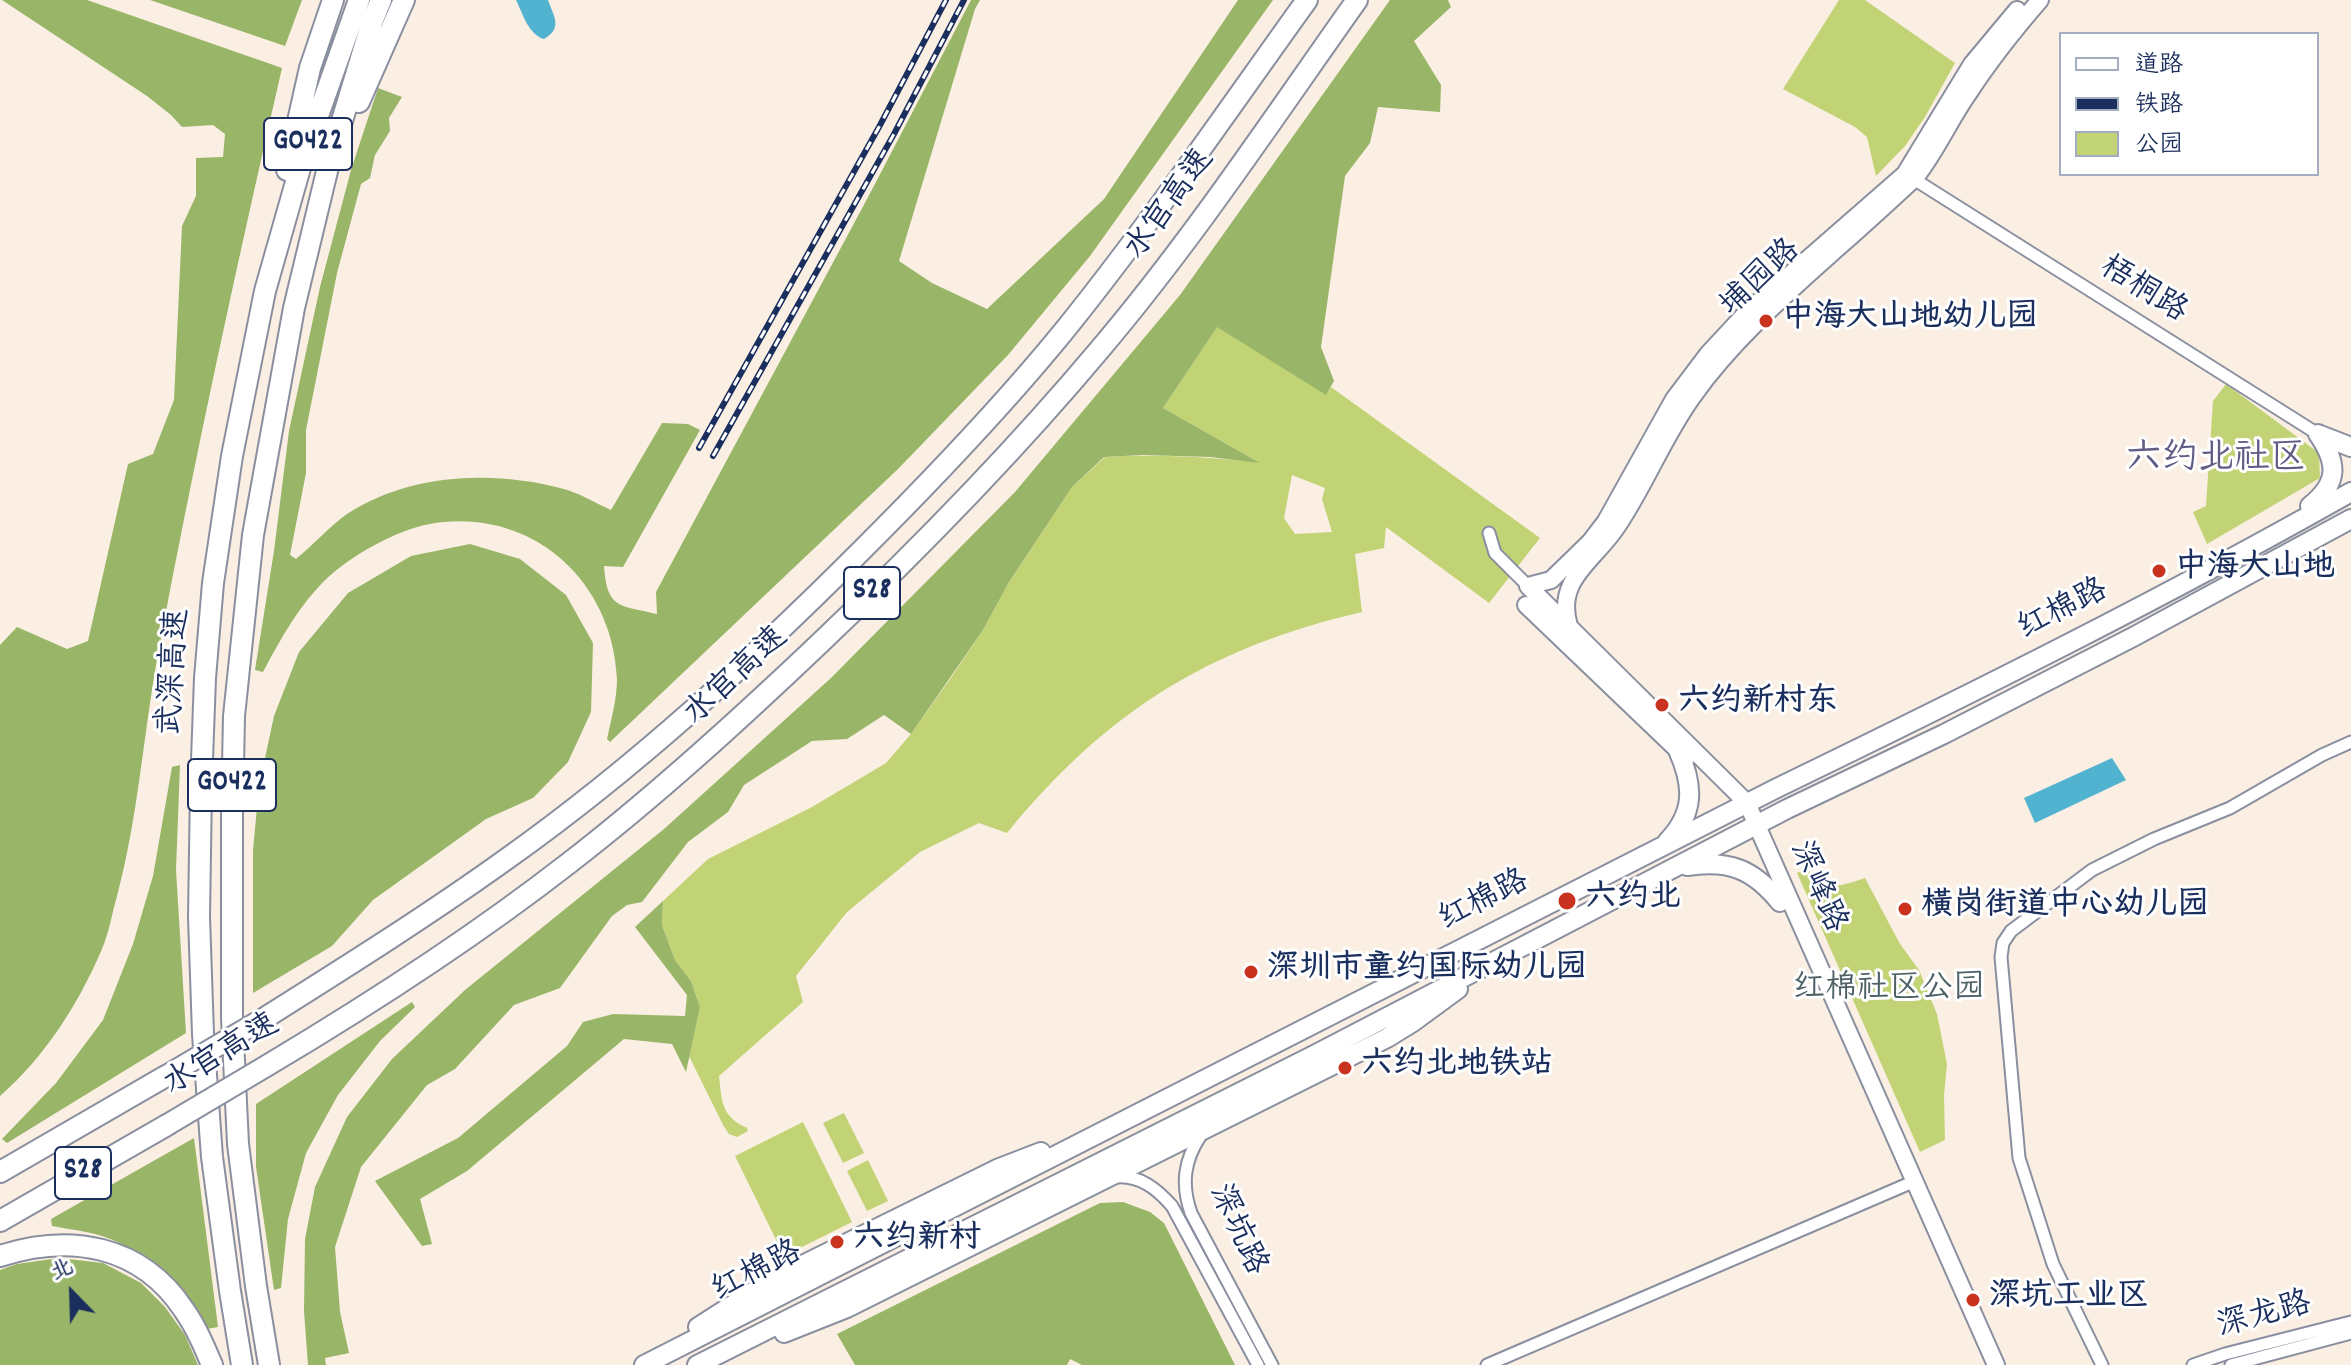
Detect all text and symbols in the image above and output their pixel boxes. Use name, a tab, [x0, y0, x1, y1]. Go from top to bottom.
legend	[2059, 32, 2319, 176]
text: 道路	[2135, 49, 2183, 83]
text: 铁路	[2135, 89, 2183, 123]
road number: G0422	[264, 118, 352, 170]
text: 公园	[2135, 129, 2183, 163]
street label: 水官高速	[1119, 143, 1225, 269]
street label: 埔园路	[1714, 233, 1810, 327]
street label: 梧桐路	[2091, 250, 2193, 334]
place label: 中海大山地幼儿园	[1782, 302, 2038, 340]
marker: 中海大山地幼儿园	[1757, 312, 1775, 330]
district label: 六约北社区	[2126, 440, 2306, 484]
place label: 中海大山地	[2175, 552, 2335, 590]
marker: 中海大山地	[2150, 562, 2168, 580]
road number: S28	[844, 567, 900, 619]
street label: 红棉路	[2013, 573, 2115, 651]
street label: 武深高速	[153, 607, 201, 737]
street label: 水官高速	[678, 620, 798, 736]
place label: 六约新村东	[1678, 686, 1838, 724]
marker: 六约新村东	[1653, 696, 1671, 714]
road number: G0422	[188, 759, 276, 811]
street label: 深峰路	[1778, 836, 1852, 940]
street label: 红棉路	[1434, 864, 1536, 942]
place label: 六约北	[1585, 882, 1681, 920]
marker: 六约北	[1556, 890, 1578, 912]
place label: 横岗街道中心幼儿园	[1921, 890, 2209, 928]
marker: 横岗街道中心幼儿园	[1896, 900, 1914, 918]
place label: 深圳市童约国际幼儿园	[1267, 953, 1587, 991]
marker: 深圳市童约国际幼儿园	[1242, 963, 1260, 981]
park label: 红棉社区公园	[1793, 973, 1985, 1011]
street label: 水官高速	[158, 1008, 288, 1106]
place label: 六约北地铁站	[1361, 1049, 1553, 1087]
marker: 六约北地铁站	[1336, 1059, 1354, 1077]
road number: S28	[55, 1147, 111, 1199]
street label: 深坑路	[1197, 1179, 1273, 1283]
place label: 六约新村	[853, 1223, 981, 1261]
marker: 六约新村	[828, 1233, 846, 1251]
street label: 红棉路	[707, 1235, 809, 1313]
text: 北	[46, 1252, 79, 1289]
north arrow	[32, 1253, 112, 1333]
place label: 深坑工业区	[1989, 1281, 2149, 1319]
street label: 深龙路	[2214, 1287, 2316, 1349]
marker: 深坑工业区	[1964, 1291, 1982, 1309]

